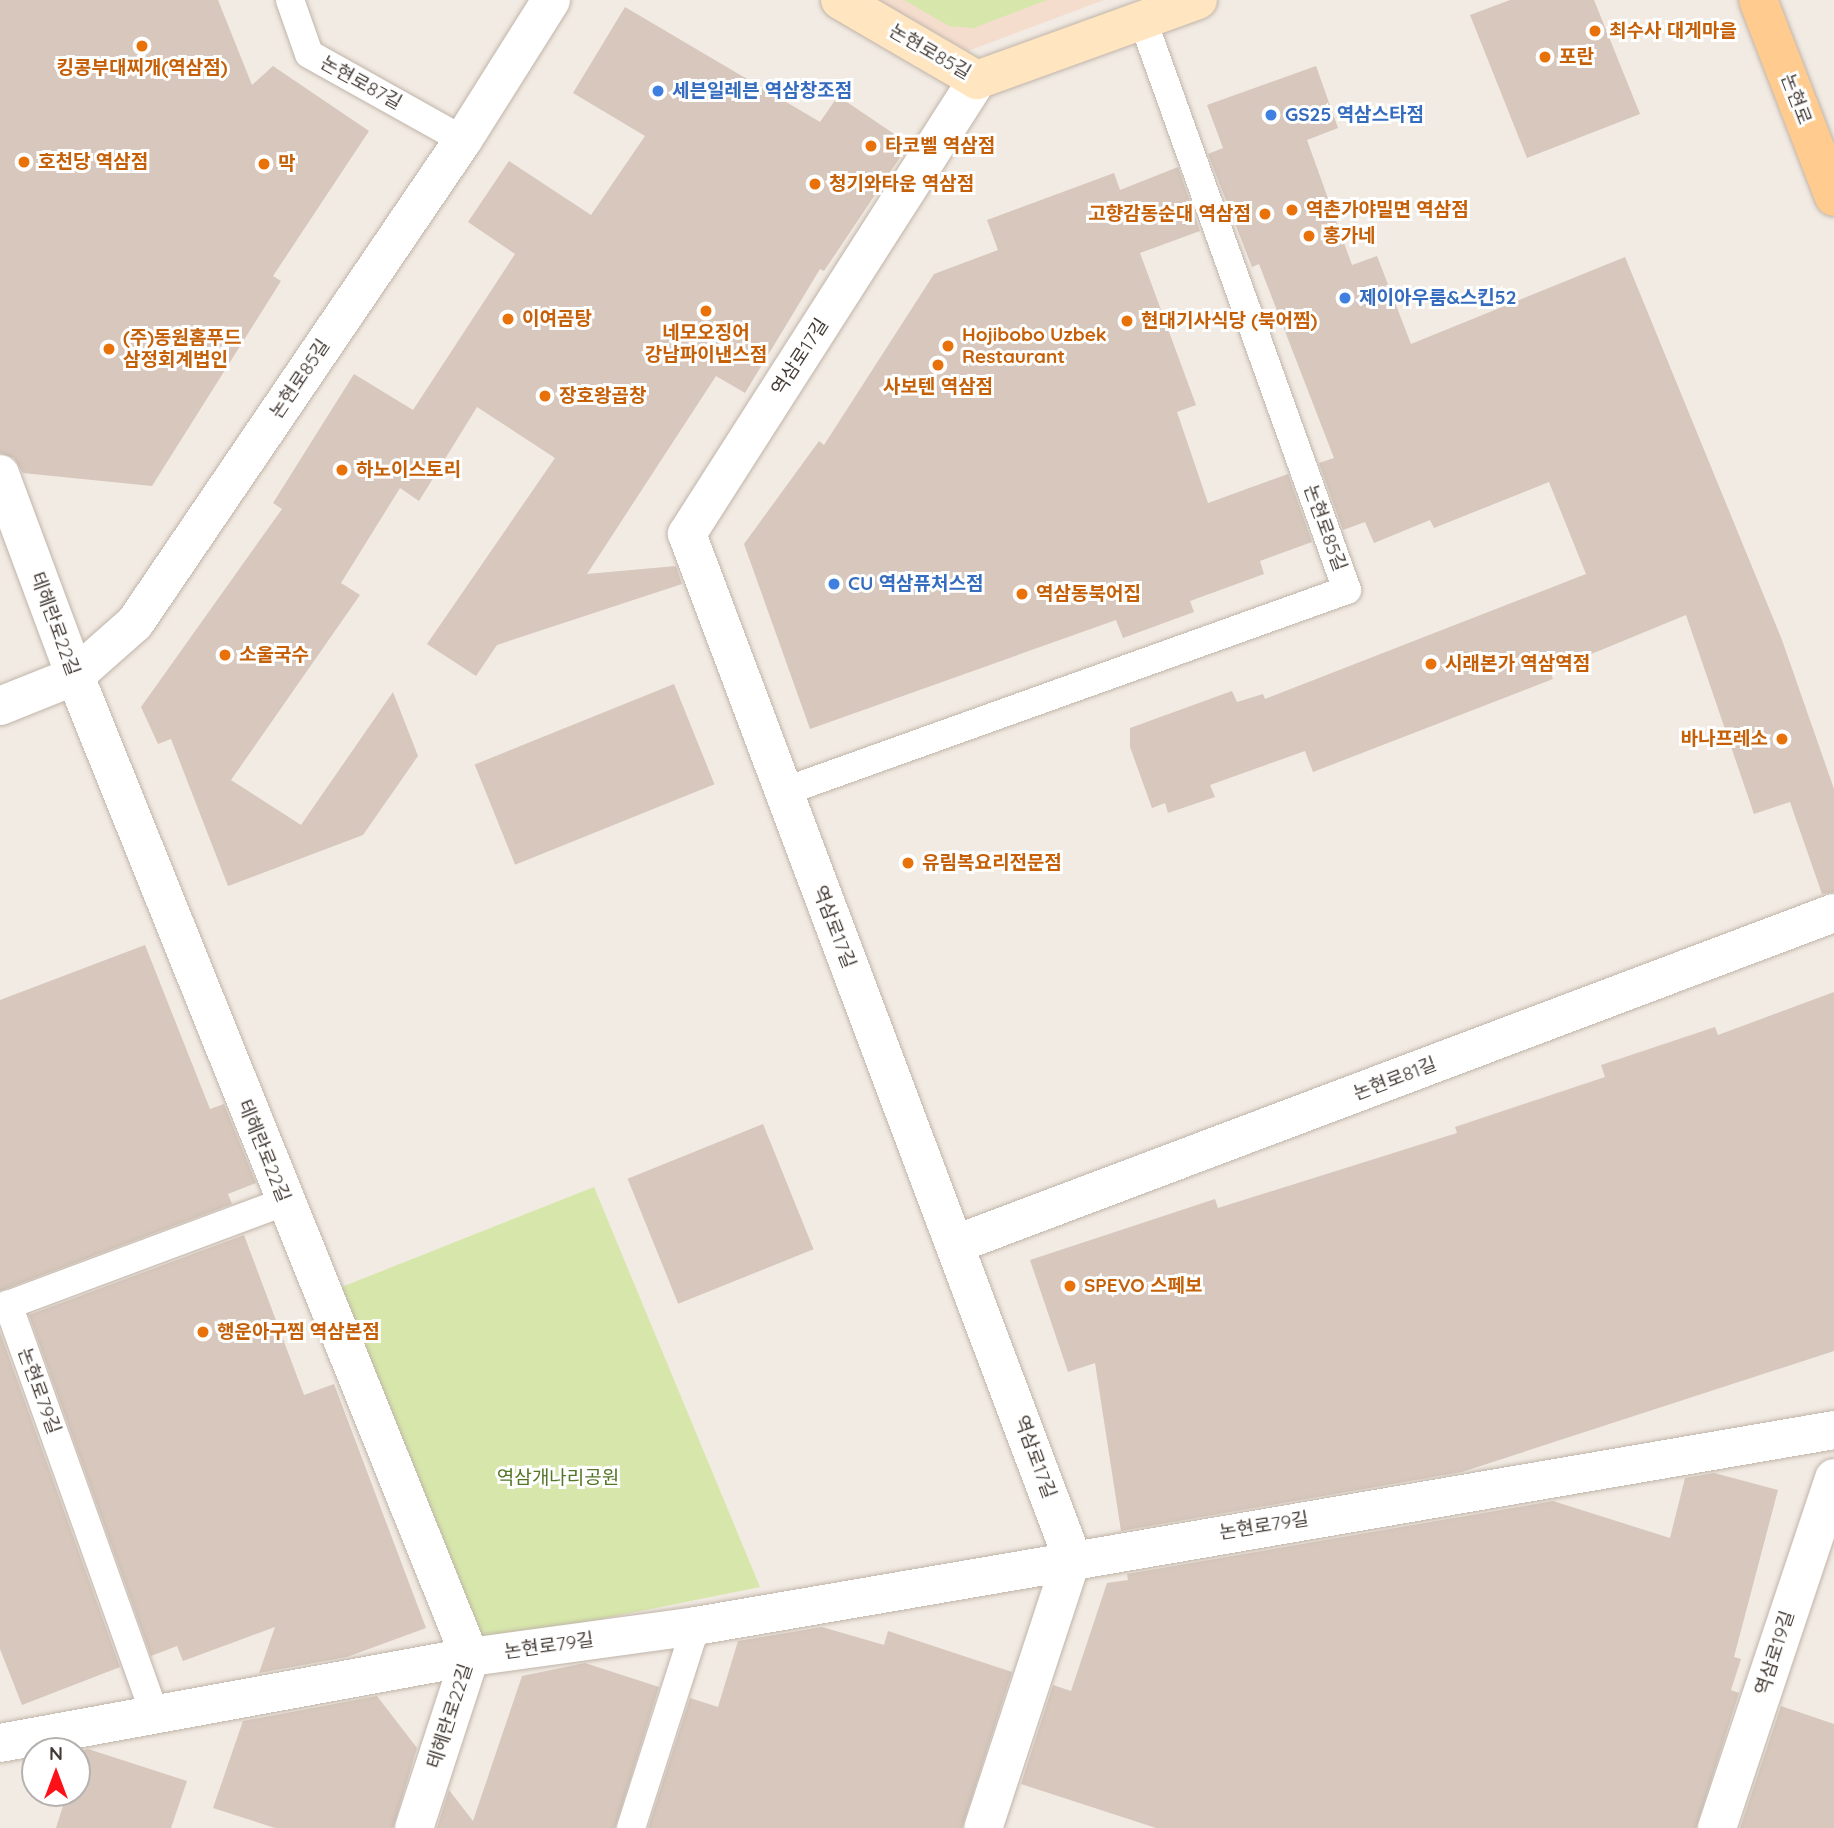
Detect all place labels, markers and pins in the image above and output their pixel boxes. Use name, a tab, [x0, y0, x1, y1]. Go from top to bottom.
place label: 최수사 대게마을	[1609, 20, 1737, 42]
marker: 최수사 대게마을	[1587, 23, 1603, 39]
marker: 킹콩부대찌개(역삼점)	[134, 38, 150, 54]
place label: 포란	[1559, 46, 1594, 68]
marker: 포란	[1537, 49, 1553, 65]
place label: 킹콩부대찌개(역삼점)	[57, 57, 227, 79]
place label: 세븐일레븐 역삼창조점	[672, 80, 852, 102]
marker: 세븐일레븐 역삼창조점	[650, 83, 666, 99]
place label: GS25 역삼스타점	[1285, 104, 1424, 126]
marker: GS25 역삼스타점	[1263, 107, 1279, 123]
place label: 타코벨 역삼점	[885, 135, 995, 157]
marker: 타코벨 역삼점	[863, 138, 879, 154]
place label: 호천당 역삼점	[38, 151, 148, 173]
place label: 막	[278, 153, 295, 175]
marker: 호천당 역삼점	[16, 154, 32, 170]
marker: 막	[256, 156, 272, 172]
place label: 청기와타운 역삼점	[829, 173, 974, 195]
marker: 청기와타운 역삼점	[807, 176, 823, 192]
place label: 역촌가야밀면 역삼점	[1306, 199, 1469, 221]
marker: 역촌가야밀면 역삼점	[1284, 202, 1300, 218]
place label: 고향감동순대 역삼점	[1088, 203, 1251, 225]
marker: 고향감동순대 역삼점	[1257, 206, 1273, 222]
place label: 홍가네	[1323, 225, 1375, 247]
marker: 홍가네	[1301, 228, 1317, 244]
place label: 제이아우룸&스킨52	[1359, 287, 1517, 309]
marker: 제이아우룸&스킨52	[1337, 290, 1353, 306]
marker: 네모오징어 강남파이낸스점	[698, 303, 714, 319]
place label: 이여곰탕	[522, 308, 592, 330]
place label: 현대기사식당 (북어찜)	[1141, 310, 1317, 332]
marker: 이여곰탕	[500, 311, 516, 327]
marker: 현대기사식당 (북어찜)	[1119, 313, 1135, 329]
place label: 네모오징어 강남파이낸스점	[645, 322, 767, 366]
place label: Hojibobo Uzbek Restaurant	[962, 324, 1107, 368]
place label: (주)동원홈푸드 삼정회계법인	[123, 327, 241, 371]
marker: Hojibobo Uzbek Restaurant	[940, 338, 956, 354]
marker: (주)동원홈푸드 삼정회계법인	[101, 341, 117, 357]
marker: 사보텐 역삼점	[930, 357, 946, 373]
place label: 사보텐 역삼점	[883, 376, 993, 398]
place label: 장호왕곱창	[559, 385, 646, 407]
marker: 장호왕곱창	[537, 388, 553, 404]
place label: 하노이스토리	[356, 459, 461, 481]
marker: 하노이스토리	[334, 462, 350, 478]
place label: CU 역삼퓨처스점	[848, 573, 984, 595]
marker: CU 역삼퓨처스점	[826, 576, 842, 592]
place label: 역삼동북어집	[1036, 583, 1141, 605]
marker: 역삼동북어집	[1014, 586, 1030, 602]
place label: 소울국수	[239, 644, 309, 666]
marker: 소울국수	[217, 647, 233, 663]
place label: 시래본가 역삼역점	[1445, 653, 1590, 675]
marker: 시래본가 역삼역점	[1423, 656, 1439, 672]
place label: 바나프레소	[1681, 728, 1768, 750]
marker: 바나프레소	[1774, 731, 1790, 747]
place label: 유림복요리전문점	[922, 852, 1062, 874]
marker: 유림복요리전문점	[900, 855, 916, 871]
place label: SPEVO 스페보	[1084, 1275, 1203, 1297]
marker: SPEVO 스페보	[1062, 1278, 1078, 1294]
place label: 행운아구찜 역삼본점	[217, 1321, 380, 1343]
marker: 행운아구찜 역삼본점	[195, 1324, 211, 1340]

